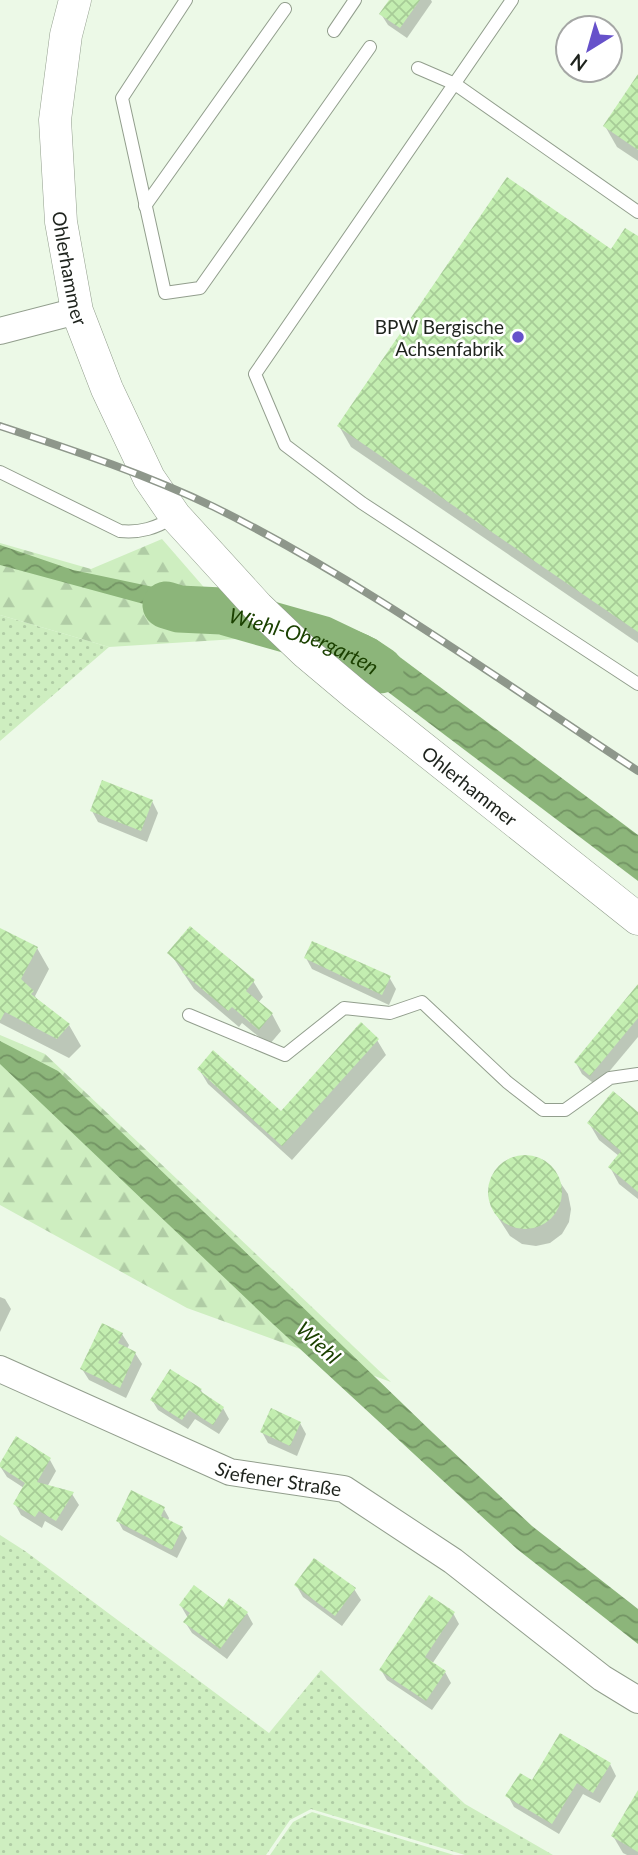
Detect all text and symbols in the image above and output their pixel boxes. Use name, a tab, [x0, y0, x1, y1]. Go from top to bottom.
north arrow	[554, 14, 624, 84]
text: N	[566, 49, 591, 77]
street label: Ohlerhammer	[49, 211, 93, 329]
place label: BPW Bergische Achsenfabrik	[375, 315, 504, 360]
marker: BPW Bergische Achsenfabrik	[510, 329, 526, 345]
water label: Wiehl-Obergarten	[227, 601, 384, 679]
street label: Ohlerhammer	[418, 741, 522, 830]
water label: Wiehl	[292, 1316, 346, 1369]
street label: Siefener Straße	[212, 1456, 343, 1500]

